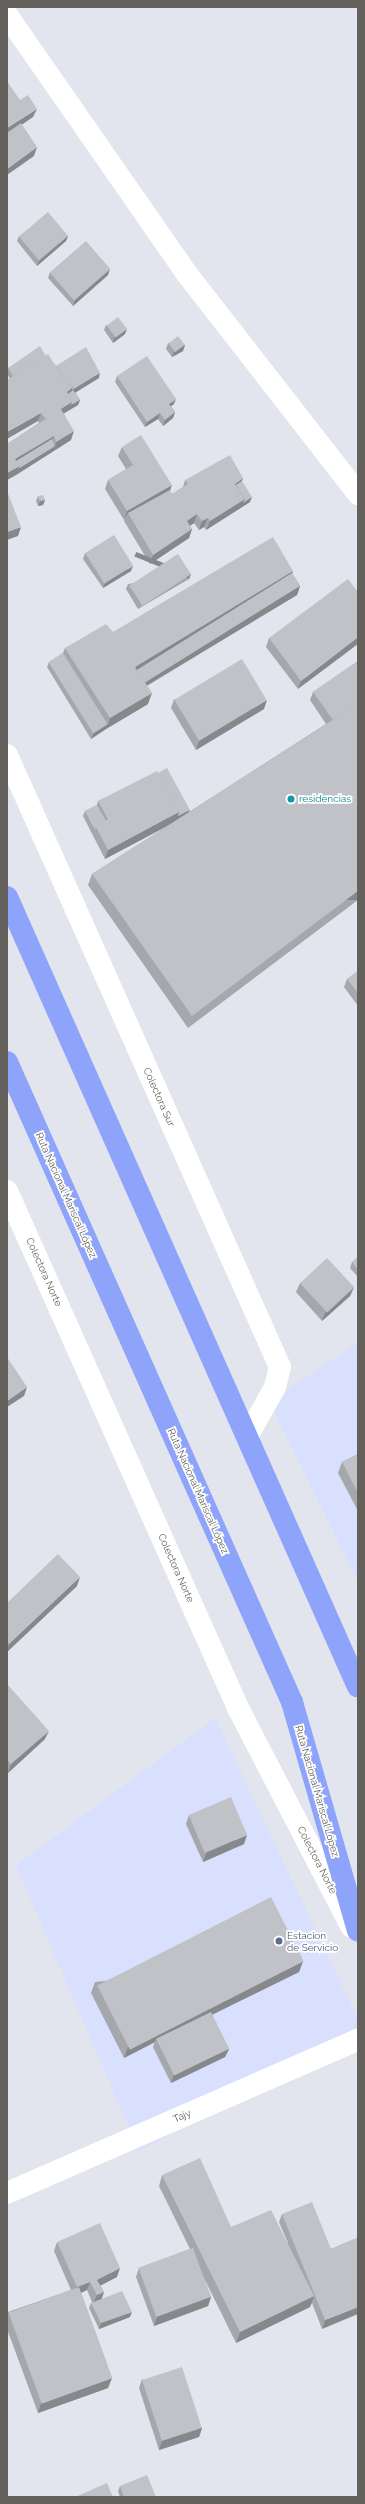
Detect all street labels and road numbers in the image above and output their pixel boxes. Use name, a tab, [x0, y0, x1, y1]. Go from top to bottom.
street label: Colectora Sur	[141, 1066, 177, 1128]
street label: Ruta Nacional Mariscal López	[33, 1130, 99, 1260]
street label: Colectora Norte	[24, 1236, 64, 1308]
street label: Ruta Nacional Mariscal López	[165, 1426, 231, 1556]
street label: Colectora Norte	[156, 1532, 196, 1604]
street label: Ruta Nacional Mariscal López	[292, 1724, 342, 1858]
street label: Colectora Norte	[295, 1824, 339, 1896]
street label: Tajy	[171, 2107, 193, 2125]

